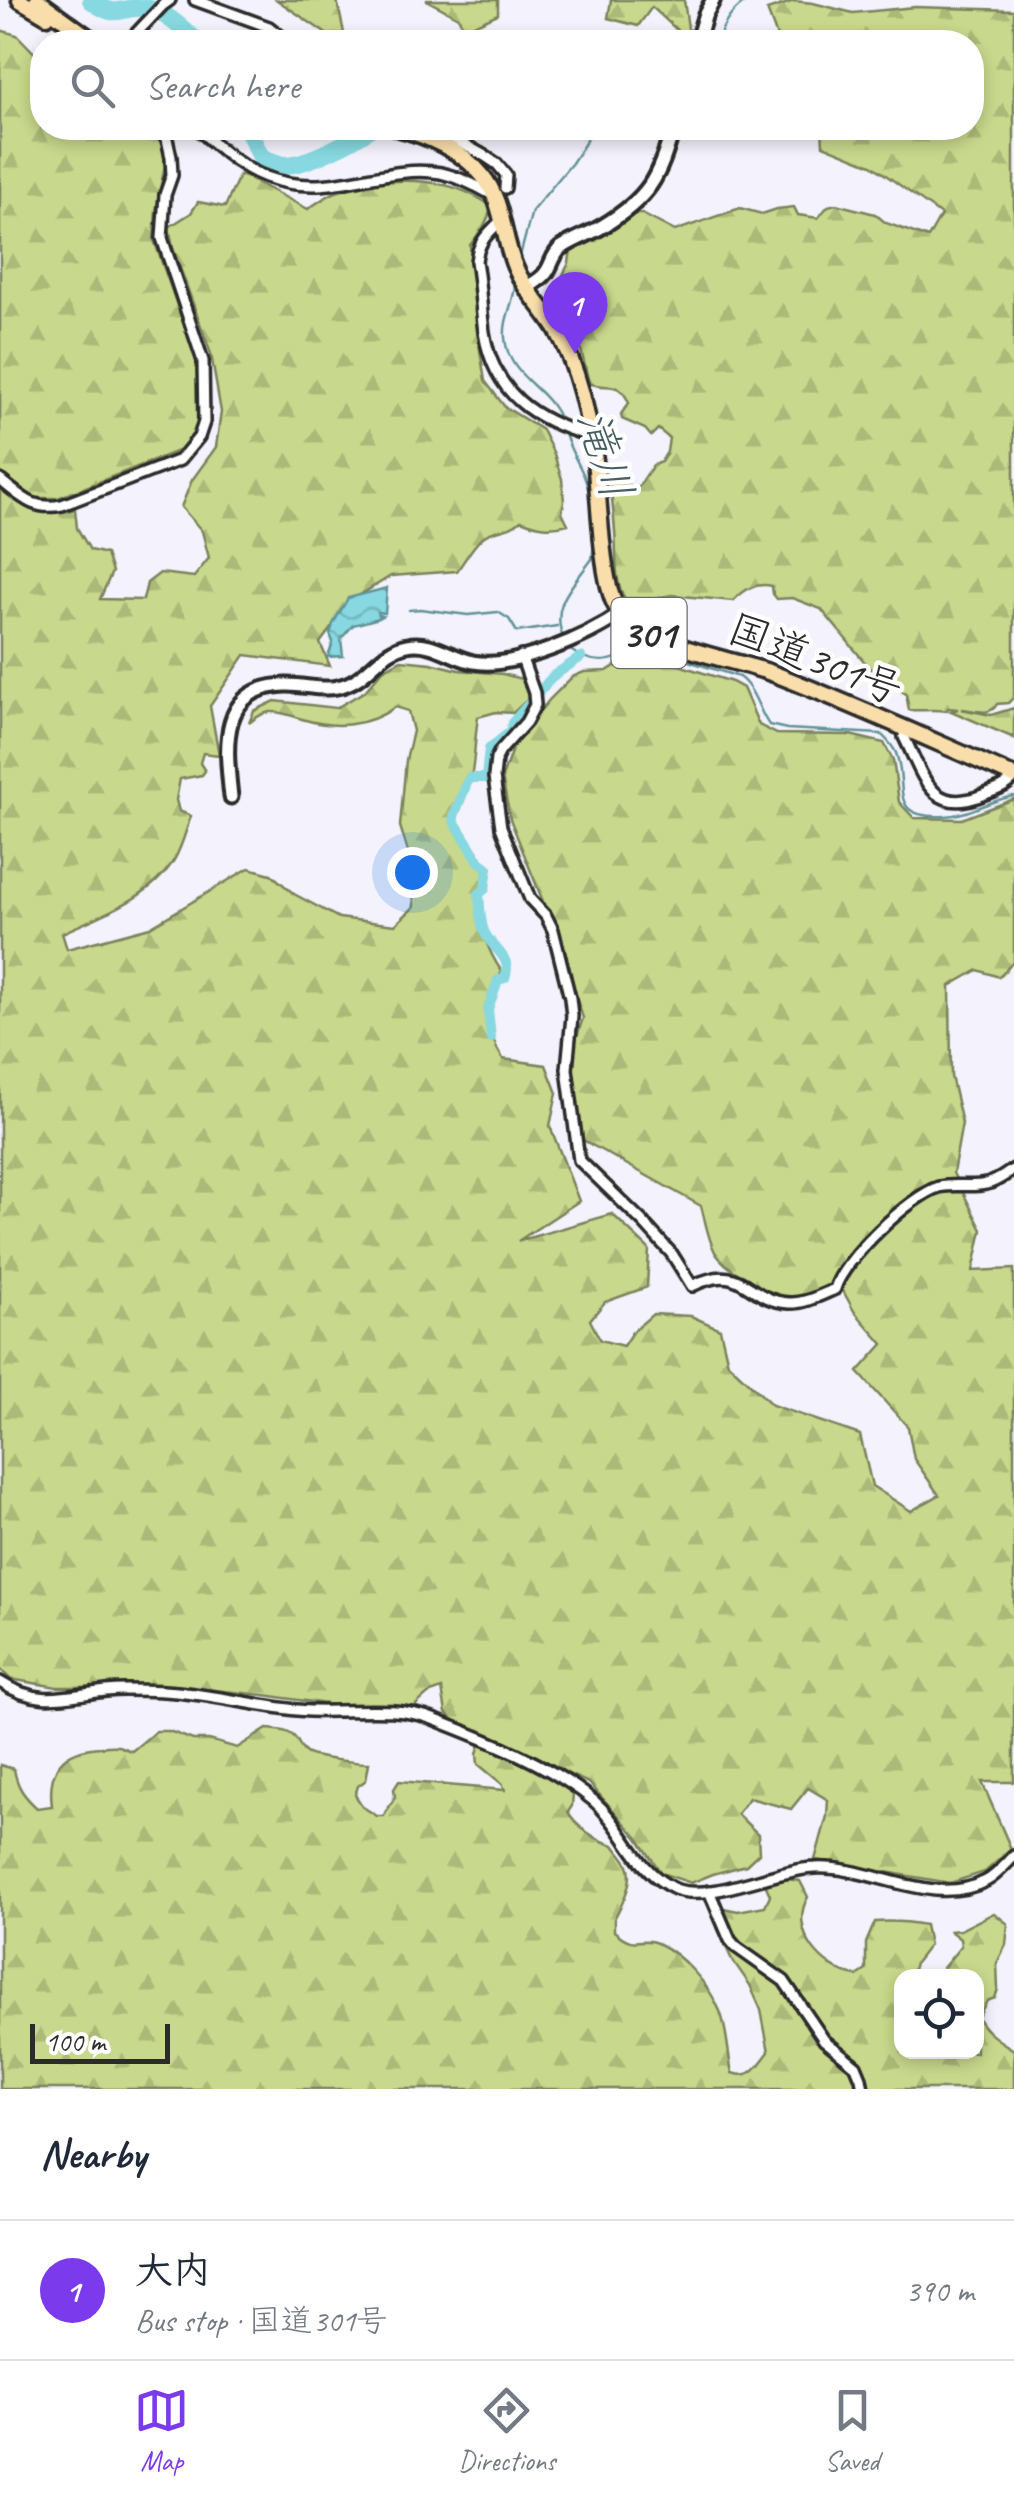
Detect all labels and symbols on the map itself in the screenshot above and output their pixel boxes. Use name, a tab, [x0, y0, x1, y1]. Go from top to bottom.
pin: 1	[542, 272, 608, 354]
water label: 滝川	[564, 403, 646, 506]
road number: 301	[612, 598, 686, 668]
street label: 国道301号	[721, 602, 910, 717]
your location	[387, 847, 438, 898]
scale bar	[30, 2019, 170, 2064]

